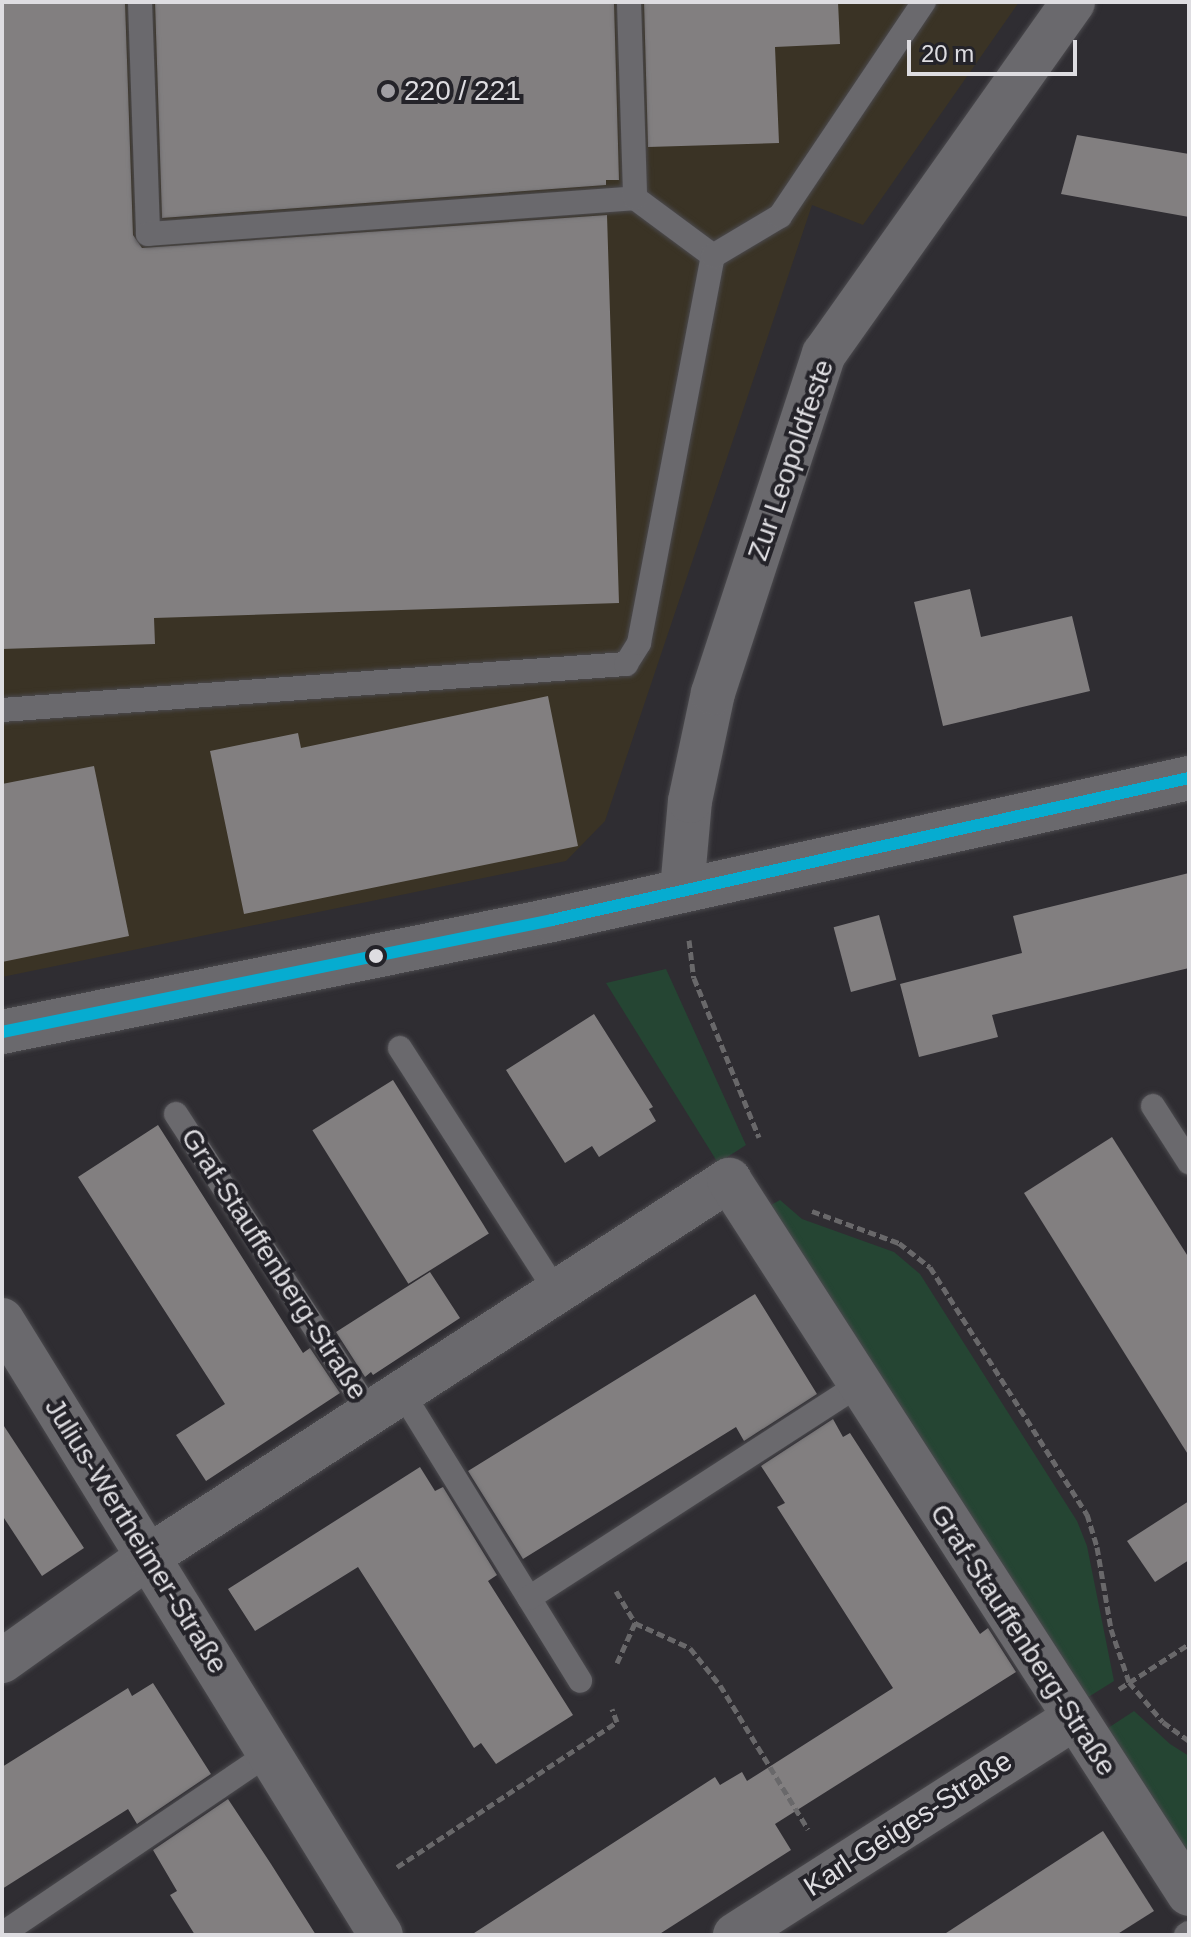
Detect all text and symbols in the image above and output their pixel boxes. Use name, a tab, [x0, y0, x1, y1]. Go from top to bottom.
scale bar	[911, 24, 1081, 74]
text: 20 m	[921, 40, 974, 67]
place label: 220 / 221	[404, 74, 521, 108]
marker: 220 / 221	[379, 82, 397, 100]
street label: Zur Leopoldfeste	[741, 355, 841, 565]
unlabelled marker	[368, 948, 384, 964]
street label: Graf-Stauffenberg-Straße	[174, 1122, 374, 1406]
street label: Julius-Wertheimer-Straße	[37, 1392, 235, 1680]
street label: Graf-Stauffenberg-Straße	[923, 1498, 1123, 1782]
street label: Karl-Geiges-Straße	[798, 1744, 1018, 1904]

